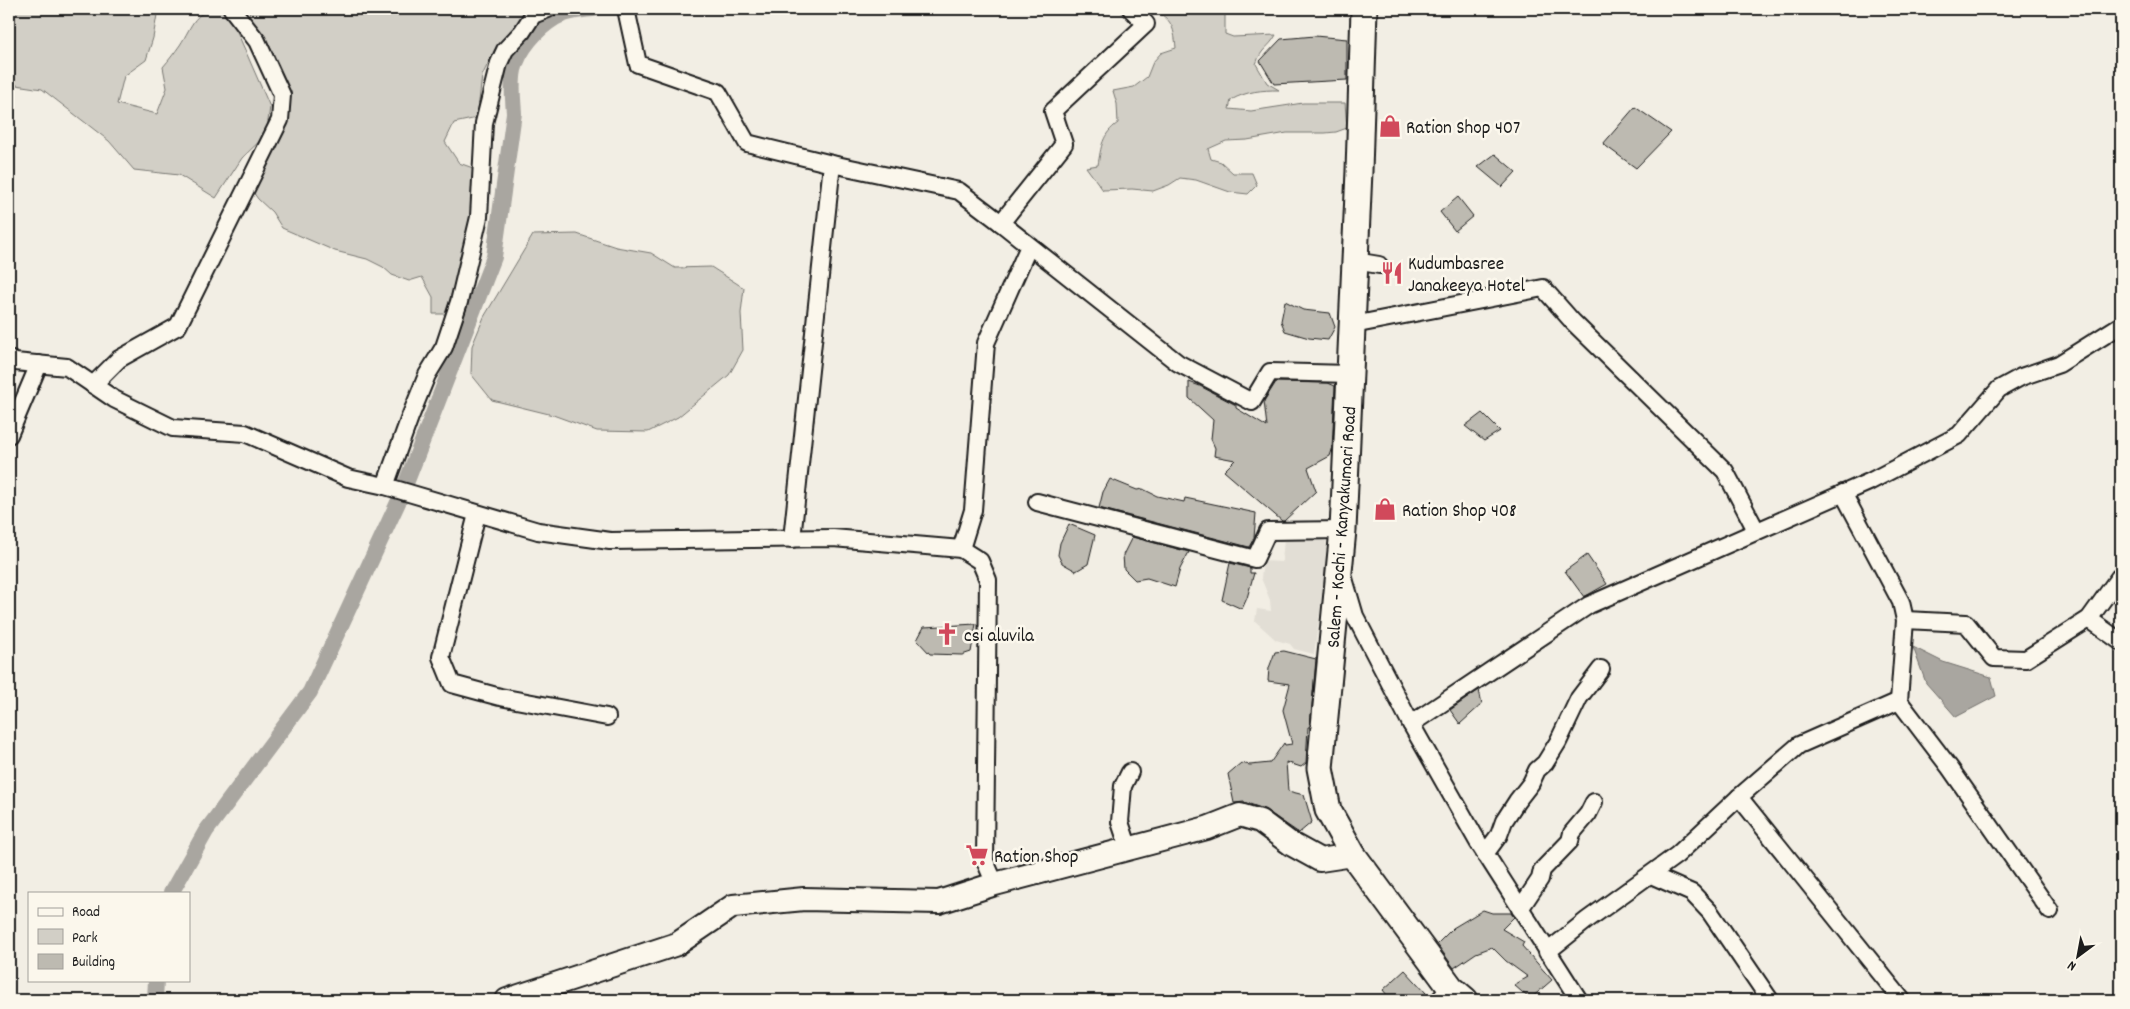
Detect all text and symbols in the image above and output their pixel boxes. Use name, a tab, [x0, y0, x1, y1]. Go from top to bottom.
shop icon: Ration Shop 407	[1377, 113, 1403, 139]
place label: Ration Shop 407	[1406, 116, 1520, 143]
place label: Kudumbasree Janakeeya Hotel	[1408, 252, 1526, 301]
restaurant icon: Kudumbasree Janakeeya Hotel	[1379, 260, 1405, 286]
street label: Salem - Kochi - Kanyakumari Road	[1322, 406, 1365, 649]
shop icon: Ration Shop 408	[1372, 496, 1398, 522]
place label: Ration Shop 408	[1402, 499, 1517, 526]
church icon: csi aluvila	[934, 621, 960, 647]
place label: csi aluvila	[964, 624, 1035, 651]
supermarket icon: Ration Shop	[964, 842, 990, 868]
place label: Ration Shop	[994, 845, 1079, 872]
legend	[28, 892, 190, 982]
text: Road	[72, 902, 100, 924]
text: Park	[72, 928, 98, 950]
north arrow	[2052, 932, 2102, 982]
text: Building	[72, 952, 115, 974]
text: N	[2064, 955, 2080, 976]

